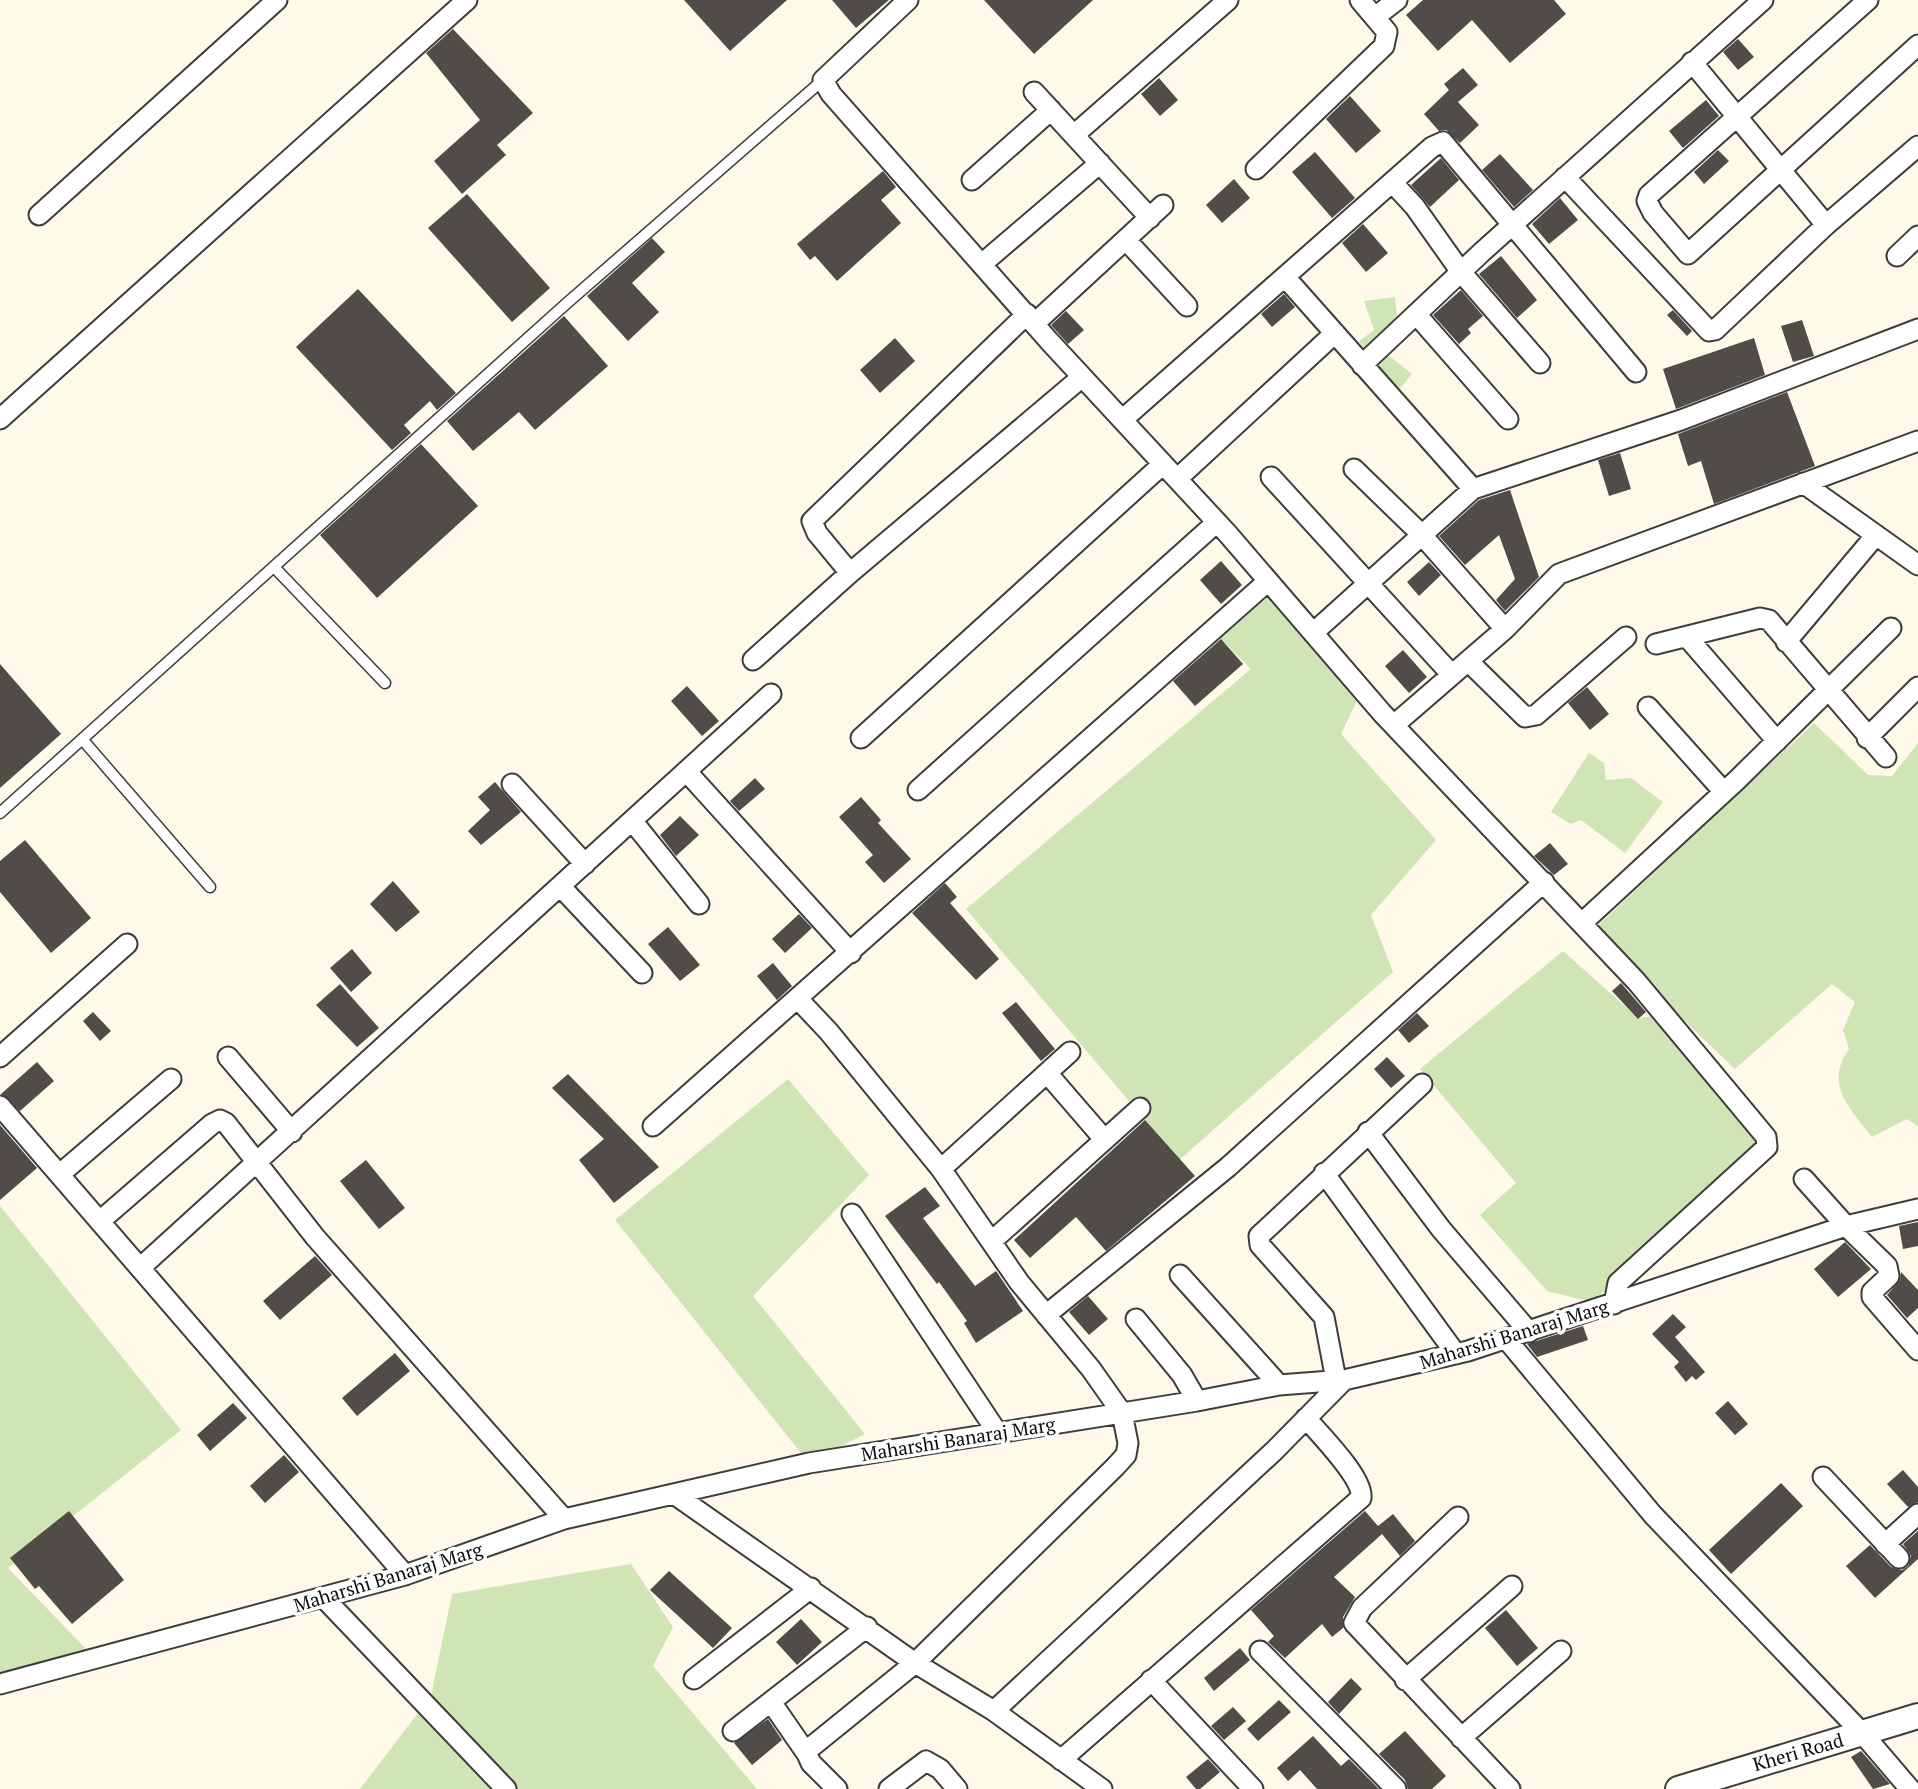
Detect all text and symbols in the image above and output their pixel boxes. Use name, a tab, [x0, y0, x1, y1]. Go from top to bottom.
street label: Maharshi Banaraj Marg	[1416, 1293, 1612, 1374]
street label: Maharshi Banaraj Marg	[859, 1411, 1058, 1466]
street label: Maharshi Banaraj Marg	[290, 1536, 486, 1617]
street label: Kheri Road	[1750, 1727, 1846, 1776]

